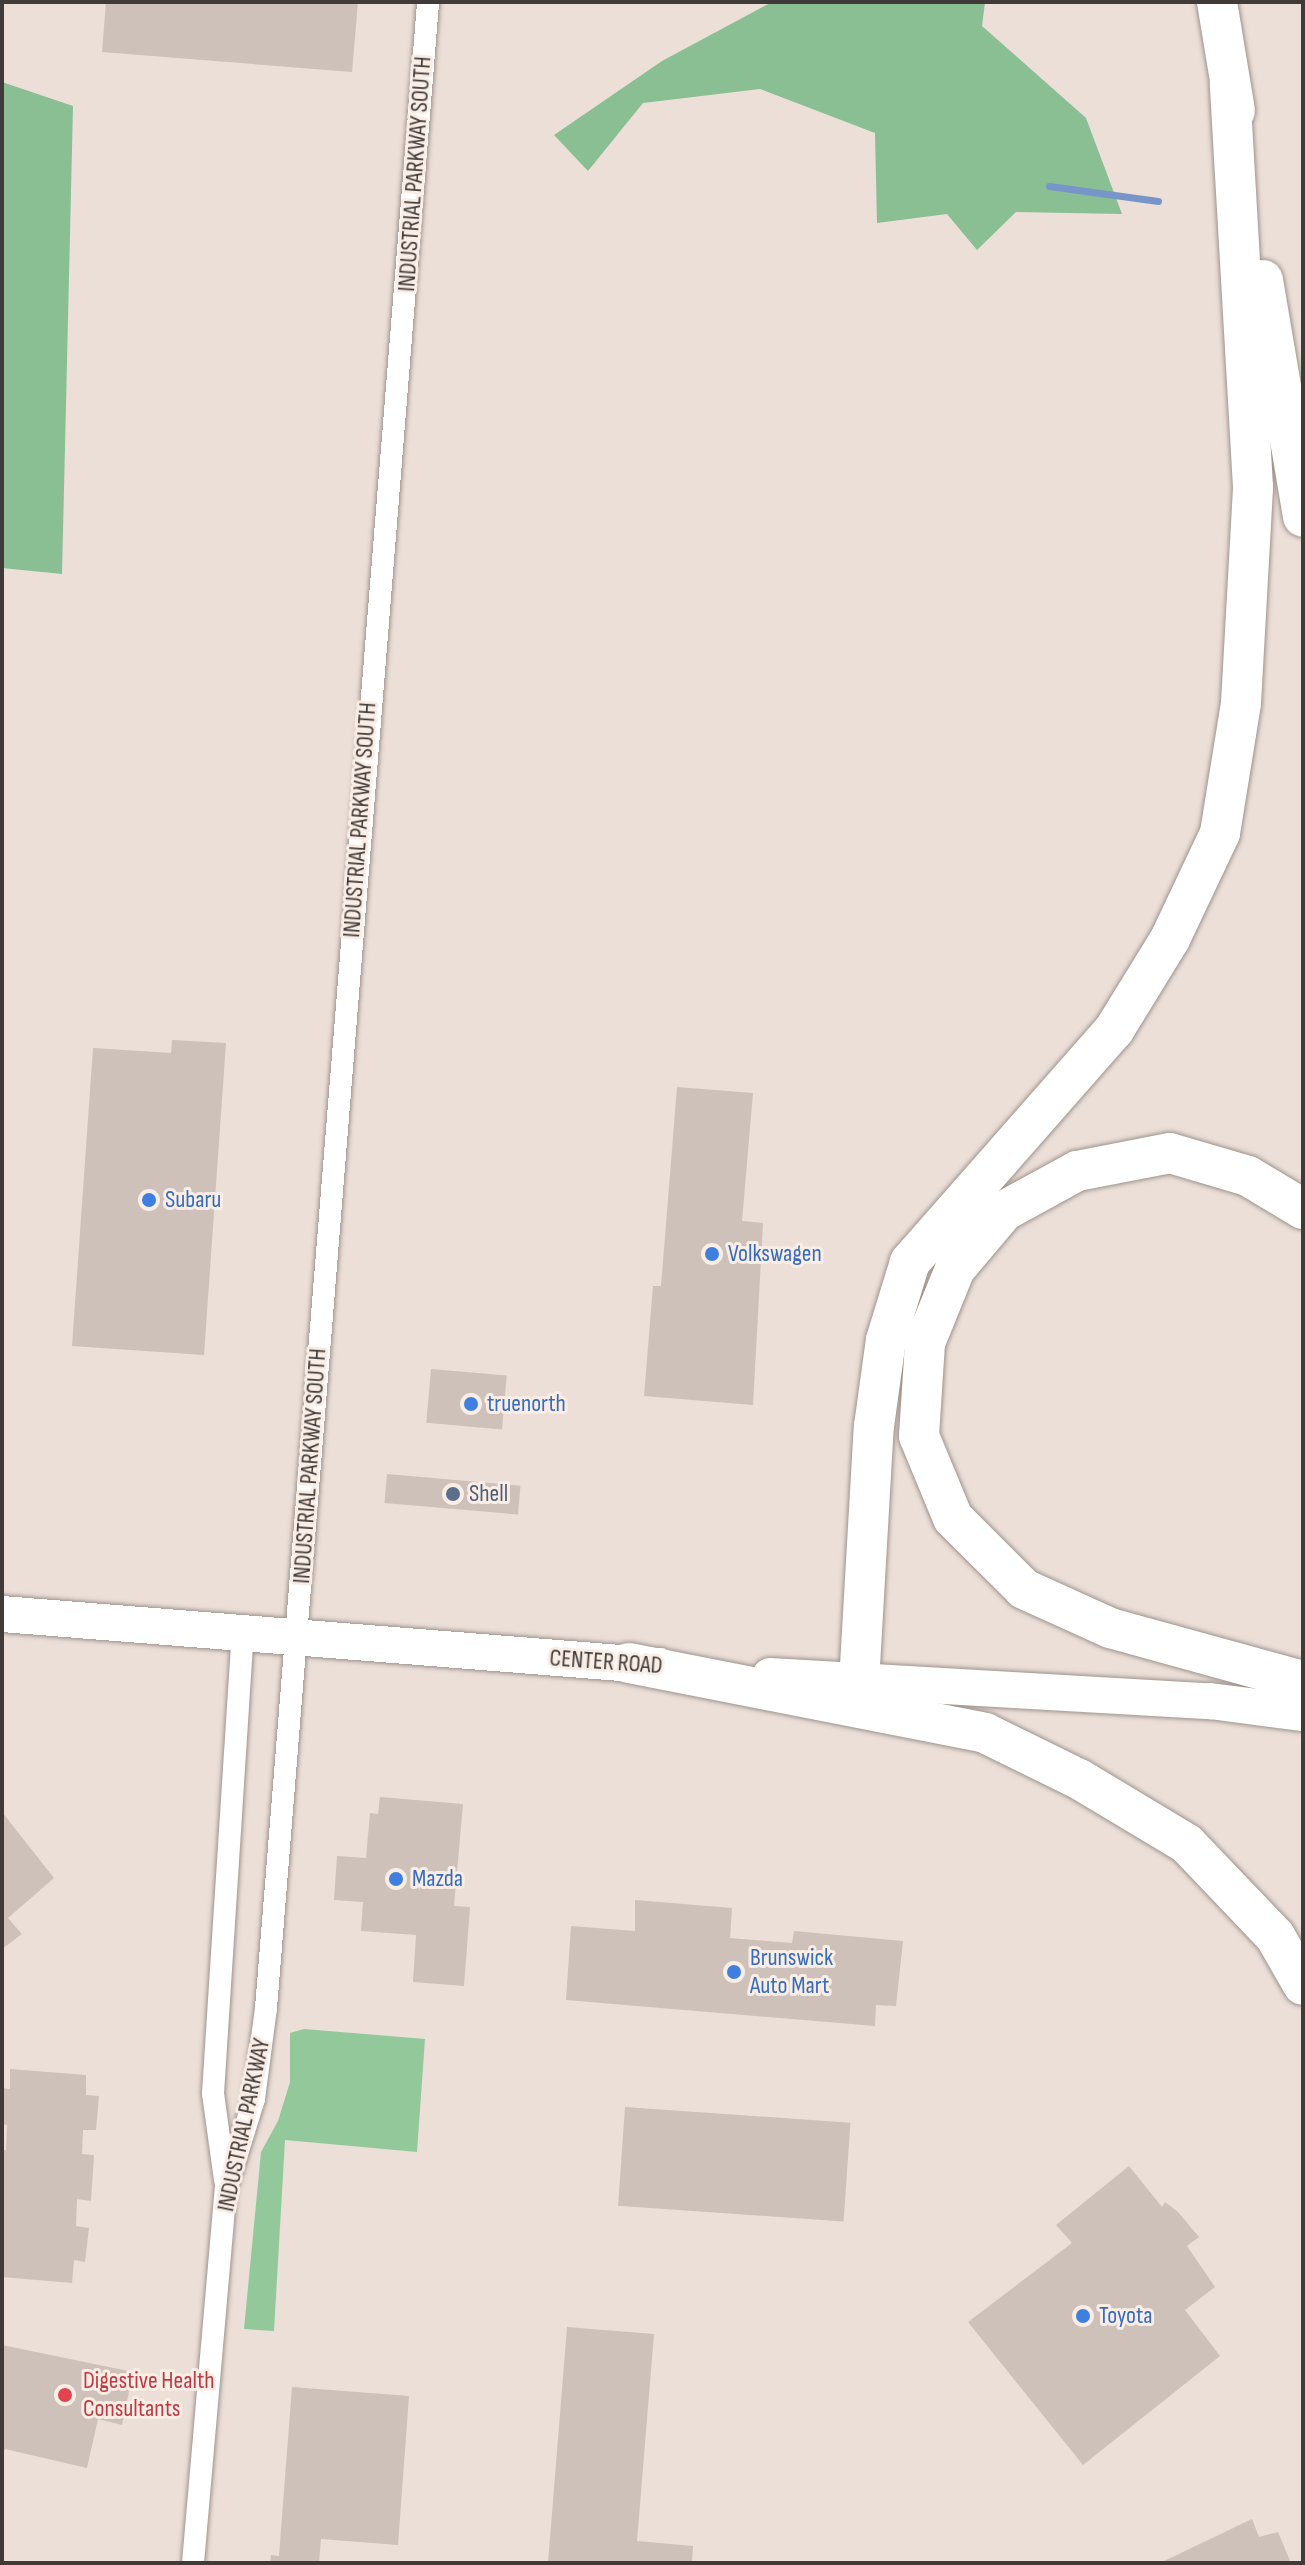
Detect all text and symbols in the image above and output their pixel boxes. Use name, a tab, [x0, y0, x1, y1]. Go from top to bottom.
street label: INDUSTRIAL PARKWAY SOUTH	[392, 55, 438, 293]
street label: INDUSTRIAL PARKWAY SOUTH	[337, 701, 383, 939]
place label: Subaru	[165, 1186, 221, 1214]
marker: Subaru	[140, 1191, 158, 1209]
place label: Volkswagen	[728, 1240, 822, 1268]
marker: Volkswagen	[703, 1245, 721, 1263]
street label: INDUSTRIAL PARKWAY SOUTH	[287, 1347, 333, 1585]
place label: truenorth	[487, 1390, 566, 1418]
marker: truenorth	[462, 1395, 480, 1413]
place label: Shell	[469, 1480, 508, 1508]
marker: Shell	[444, 1485, 462, 1503]
street label: CENTER ROAD	[549, 1644, 663, 1680]
place label: Mazda	[412, 1865, 463, 1893]
marker: Mazda	[387, 1870, 405, 1888]
place label: Brunswick Auto Mart	[750, 1944, 833, 2000]
marker: Brunswick Auto Mart	[725, 1963, 743, 1981]
street label: INDUSTRIAL PARKWAY	[212, 2036, 276, 2214]
place label: Toyota	[1099, 2302, 1152, 2330]
marker: Toyota	[1074, 2307, 1092, 2325]
place label: Digestive Health Consultants	[83, 2367, 214, 2423]
marker: Digestive Health Consultants	[54, 2384, 76, 2406]

